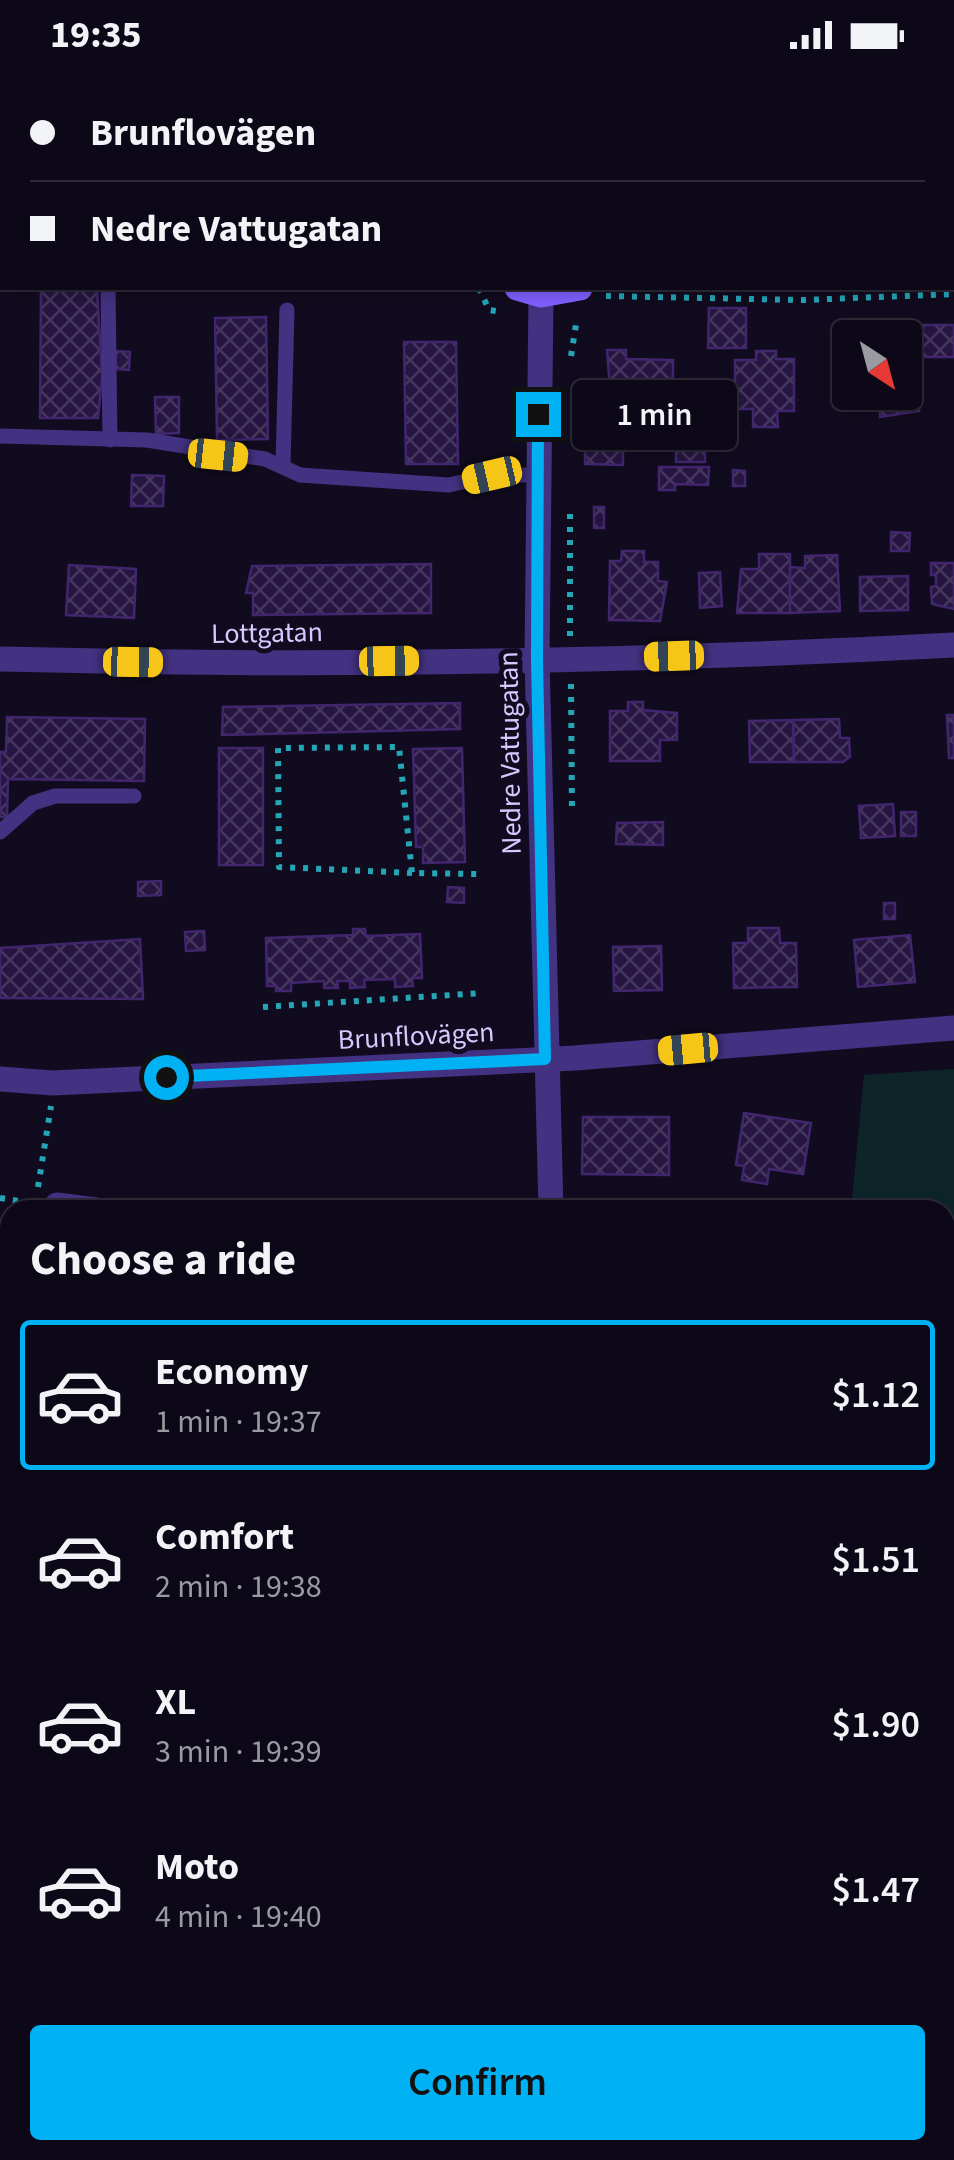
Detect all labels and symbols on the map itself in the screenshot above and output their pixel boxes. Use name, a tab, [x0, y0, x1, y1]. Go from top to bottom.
north arrow	[832, 320, 922, 410]
callout: 1 min	[573, 379, 738, 449]
route end	[516, 392, 561, 437]
car	[187, 437, 249, 473]
car	[459, 454, 525, 496]
street label: Lottgatan	[211, 612, 323, 654]
car	[643, 640, 705, 672]
car	[359, 645, 419, 677]
car	[103, 646, 163, 678]
street label: Nedre Vattugatan	[488, 651, 532, 855]
street label: Brunflovägen	[337, 1012, 495, 1060]
car	[657, 1031, 719, 1067]
route start	[144, 1055, 189, 1100]

